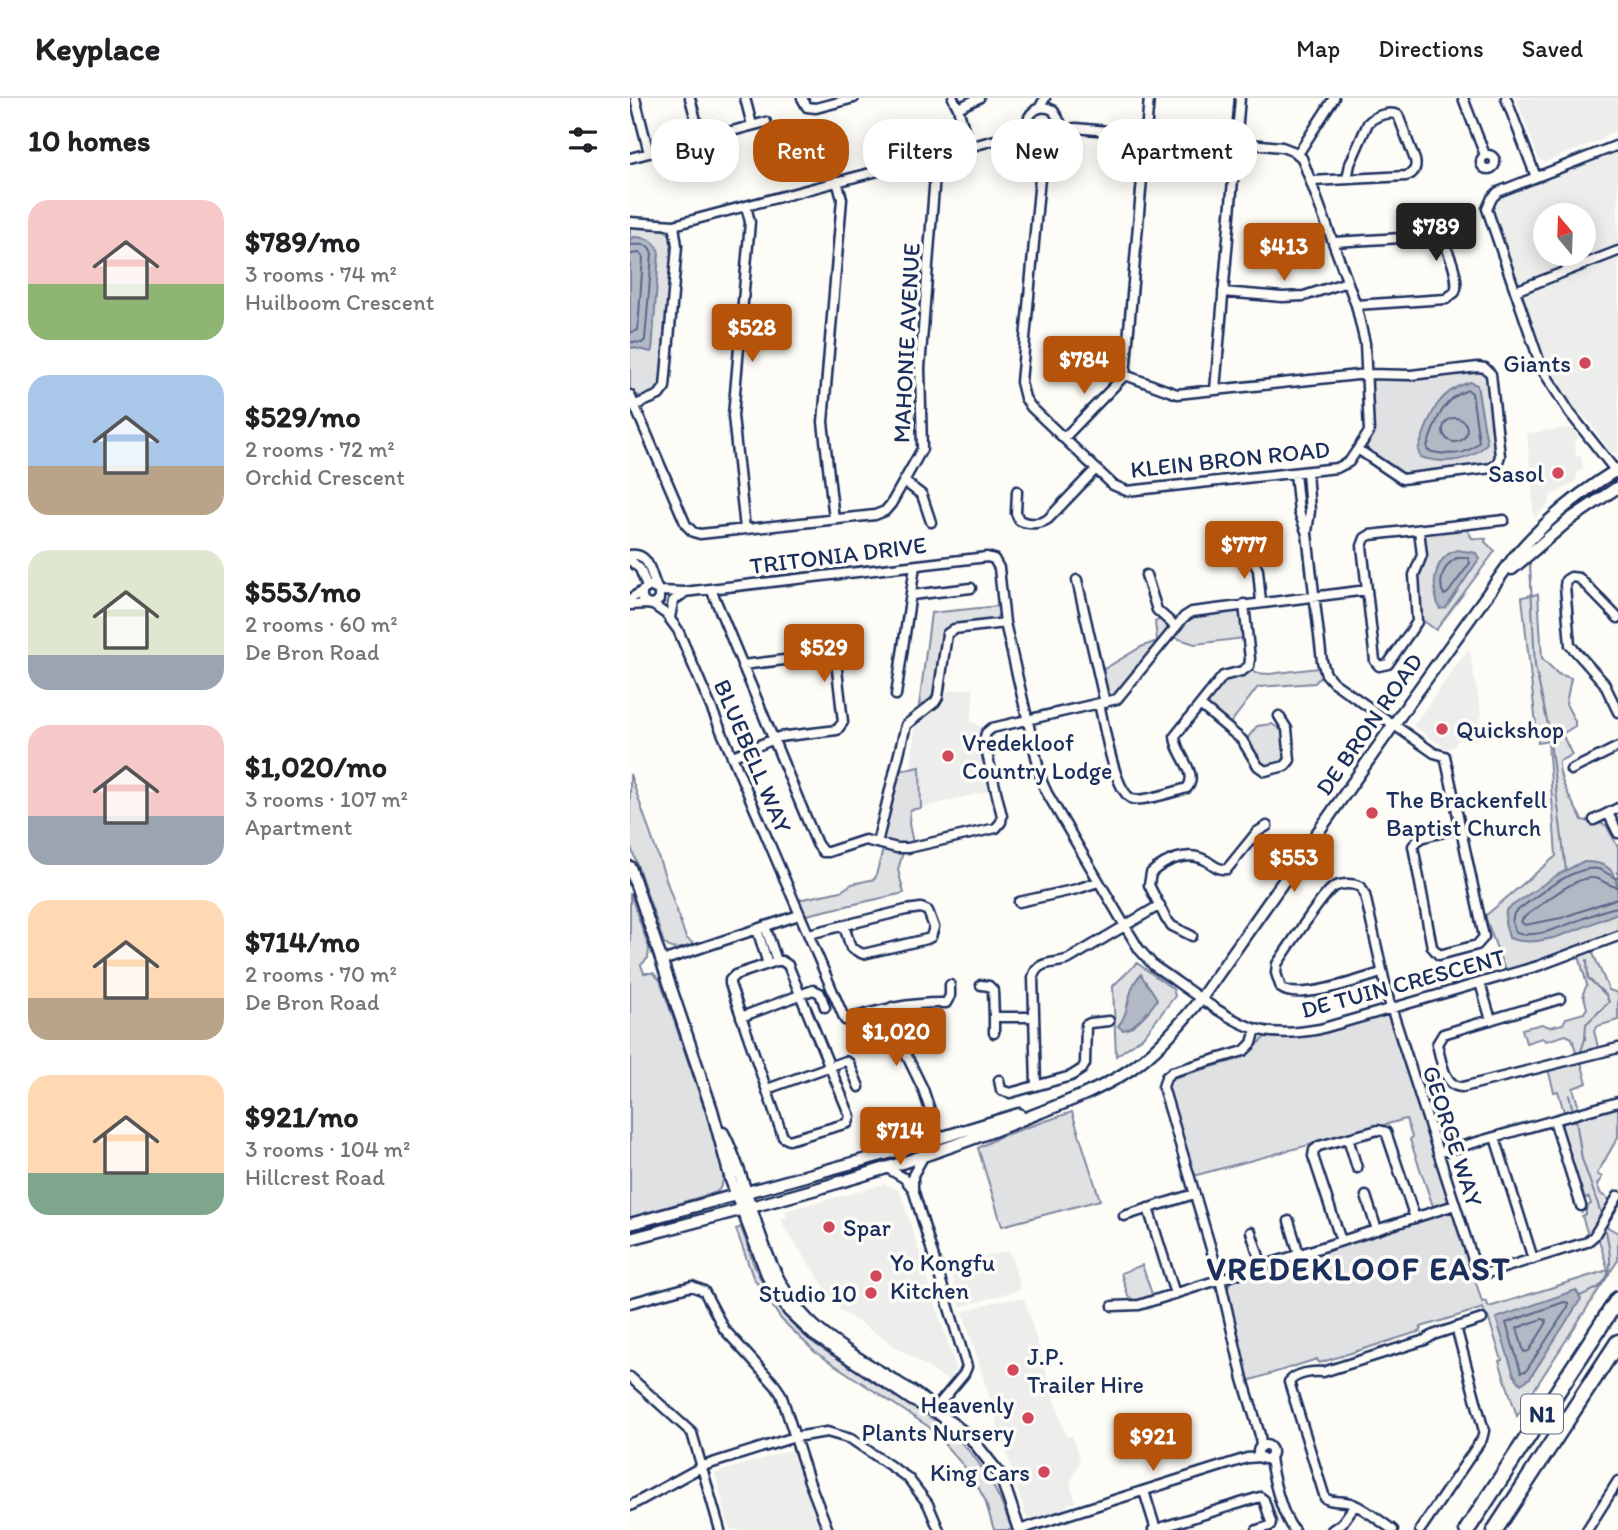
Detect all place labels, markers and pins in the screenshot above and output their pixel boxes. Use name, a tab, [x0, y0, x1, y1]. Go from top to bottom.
pin: $789	[1395, 204, 1477, 263]
pin: $413	[1243, 223, 1325, 283]
pin: $528	[711, 304, 793, 364]
pin: $784	[1043, 336, 1125, 396]
place label: Giants	[1503, 349, 1571, 378]
marker: Giants	[1577, 355, 1593, 371]
place label: Sasol	[1488, 459, 1544, 488]
marker: Sasol	[1550, 465, 1566, 481]
pin: $777	[1203, 522, 1285, 581]
pin: $529	[783, 624, 865, 684]
place label: Quickshop	[1456, 715, 1564, 744]
marker: Quickshop	[1434, 721, 1450, 737]
place label: Vredekloof Country Lodge	[962, 728, 1113, 785]
marker: Vredekloof Country Lodge	[940, 748, 956, 764]
place label: The Brackenfell Baptist Church	[1386, 785, 1548, 842]
marker: The Brackenfell Baptist Church	[1364, 805, 1380, 821]
pin: $553	[1253, 834, 1335, 894]
pin: $1,020	[839, 1009, 953, 1068]
pin: $714	[859, 1108, 941, 1167]
place label: Spar	[843, 1213, 891, 1242]
marker: Spar	[821, 1219, 837, 1235]
place label: Yo Kongfu Kitchen	[890, 1248, 995, 1305]
marker: Yo Kongfu Kitchen	[868, 1268, 884, 1284]
place label: Studio 10	[759, 1279, 857, 1308]
marker: Studio 10	[863, 1285, 879, 1301]
place label: J.P. Trailer Hire	[1027, 1342, 1144, 1399]
marker: J.P. Trailer Hire	[1005, 1362, 1021, 1378]
place label: Heavenly Plants Nursery	[862, 1390, 1014, 1447]
marker: Heavenly Plants Nursery	[1020, 1410, 1036, 1426]
pin: $921	[1112, 1414, 1194, 1473]
place label: King Cars	[930, 1458, 1030, 1487]
marker: King Cars	[1036, 1464, 1052, 1480]

